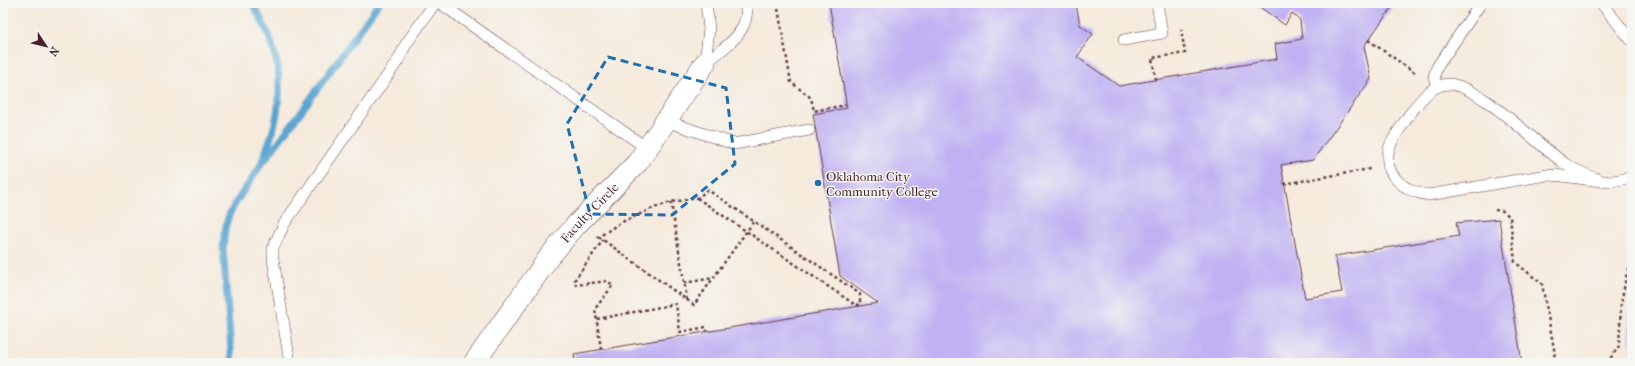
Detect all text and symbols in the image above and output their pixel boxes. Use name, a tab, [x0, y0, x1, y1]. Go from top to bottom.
north arrow	[26, 26, 66, 66]
text: N	[46, 44, 62, 59]
place label: Oklahoma City Community College	[826, 169, 938, 199]
marker: Oklahoma City Community College	[813, 178, 823, 188]
street label: Faculty Circle	[557, 179, 622, 246]

